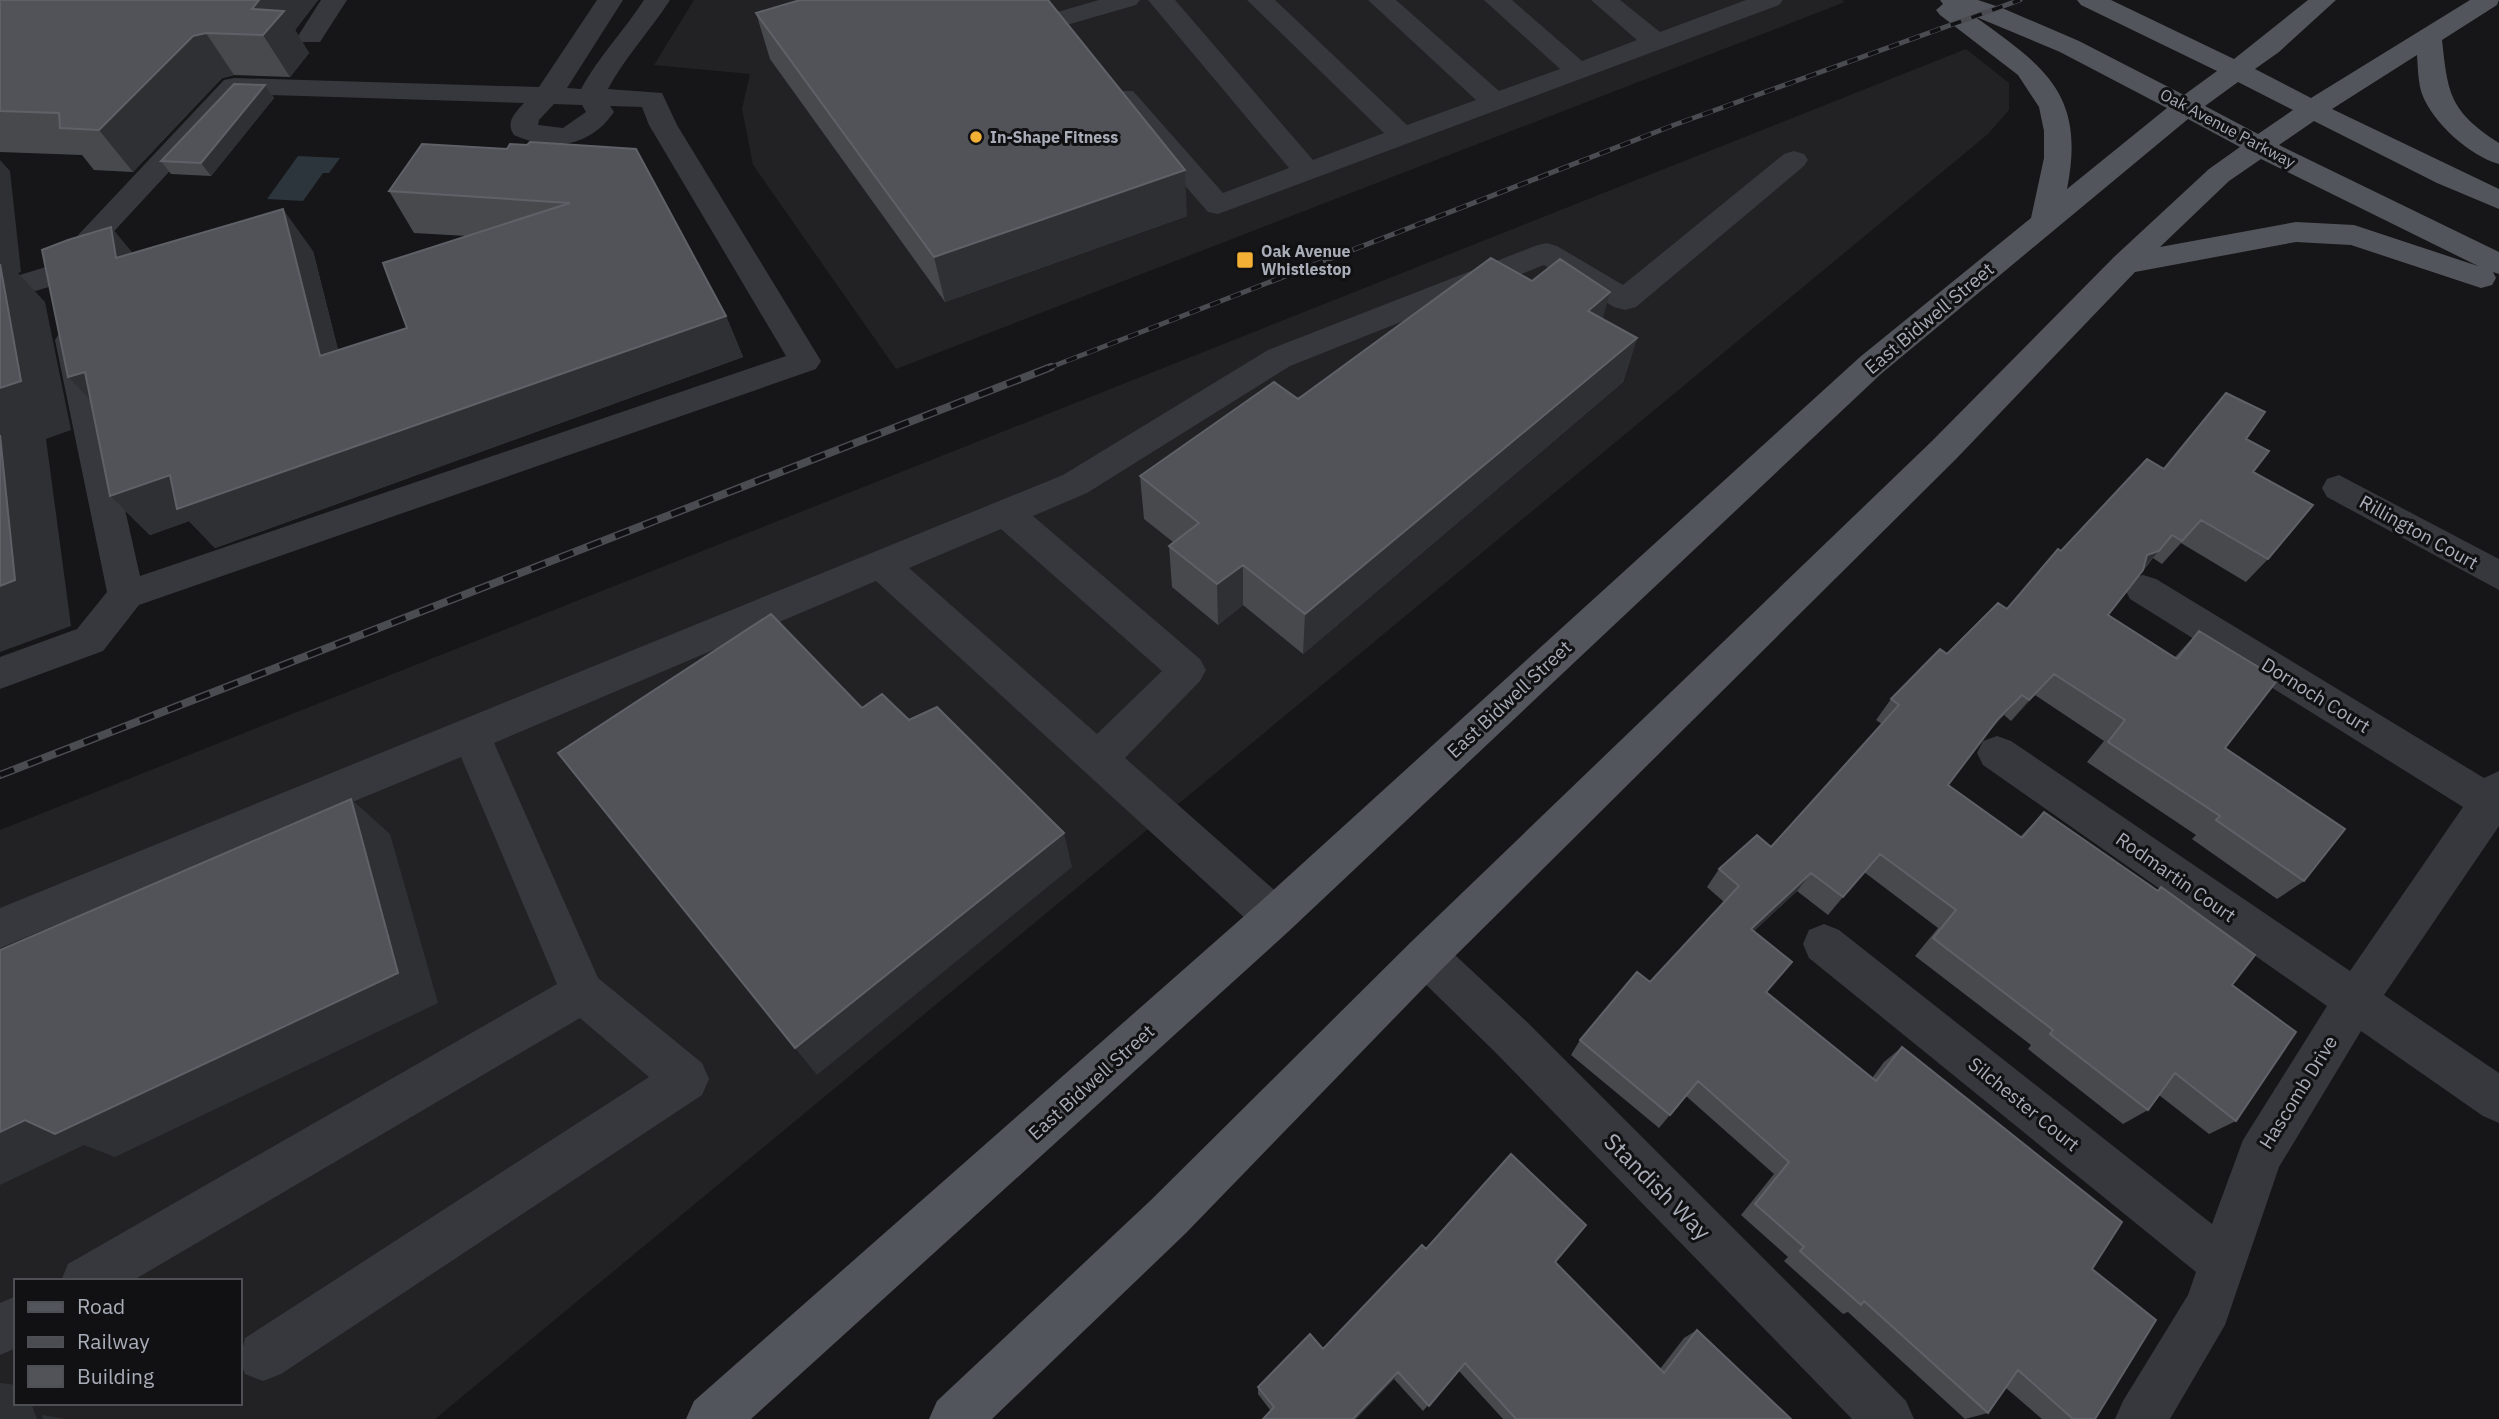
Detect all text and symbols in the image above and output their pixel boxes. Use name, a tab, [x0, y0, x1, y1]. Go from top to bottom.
street label: Oak Avenue Parkway	[2157, 84, 2299, 172]
place label: In-Shape Fitness	[990, 127, 1118, 147]
marker: In-Shape Fitness	[968, 129, 984, 145]
place label: Oak Avenue Whistlestop	[1261, 241, 1352, 279]
marker: Oak Avenue Whistlestop	[1235, 250, 1255, 270]
street label: East Bidwell Street	[1859, 257, 1999, 379]
street label: Rillington Court	[2355, 489, 2483, 575]
street label: East Bidwell Street	[1442, 635, 1576, 763]
street label: Dornoch Court	[2257, 652, 2375, 738]
street label: Rodmartin Court	[2111, 827, 2241, 927]
street label: East Bidwell Street	[1023, 1019, 1159, 1145]
street label: Hascomb Drive	[2254, 1031, 2342, 1153]
street label: Silchester Court	[1963, 1052, 2085, 1156]
street label: Standish Way	[1598, 1126, 1718, 1246]
legend	[14, 1279, 242, 1405]
text: Road	[77, 1292, 125, 1320]
text: Railway	[77, 1327, 150, 1355]
text: Building	[77, 1362, 154, 1390]

